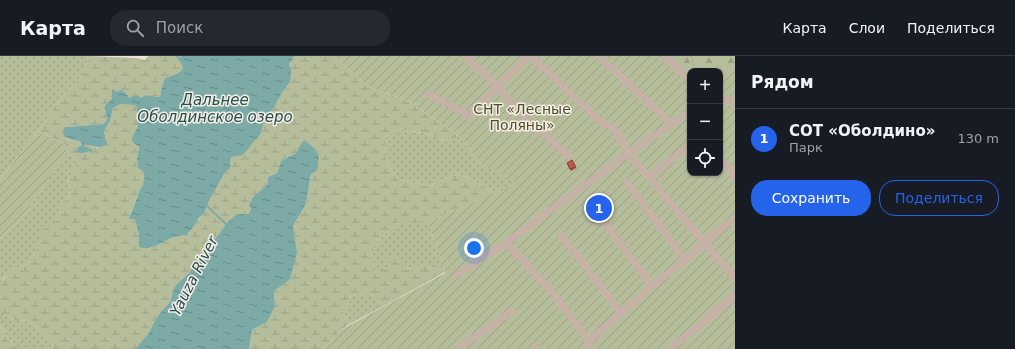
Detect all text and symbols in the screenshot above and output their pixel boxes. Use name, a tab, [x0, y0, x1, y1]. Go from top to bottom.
search box	[110, 10, 390, 46]
text: Карта	[20, 17, 86, 39]
icon: search	[124, 17, 146, 39]
text: Поиск	[156, 19, 203, 37]
text: Карта	[783, 20, 827, 36]
text: Слои	[849, 20, 885, 36]
text: Поделиться	[907, 20, 995, 36]
map controls	[687, 68, 723, 176]
button: +	[687, 68, 723, 104]
text: Рядом	[751, 72, 814, 92]
water label: Дальнее Оболдинское озеро	[137, 91, 293, 126]
park label: СНТ «Лесные Поляны»	[473, 101, 571, 133]
button: −	[687, 104, 723, 140]
text: СОТ «Оболдино»	[789, 122, 935, 140]
text: 1	[759, 131, 769, 146]
text: 130 m	[957, 131, 999, 146]
button: locate	[687, 140, 723, 176]
text: Парк	[789, 140, 823, 155]
button: Сохранить	[751, 180, 871, 216]
button: Поделиться	[879, 180, 999, 216]
pin: 1	[586, 193, 612, 223]
water label: Yauza River	[166, 232, 222, 319]
your location	[464, 238, 484, 258]

